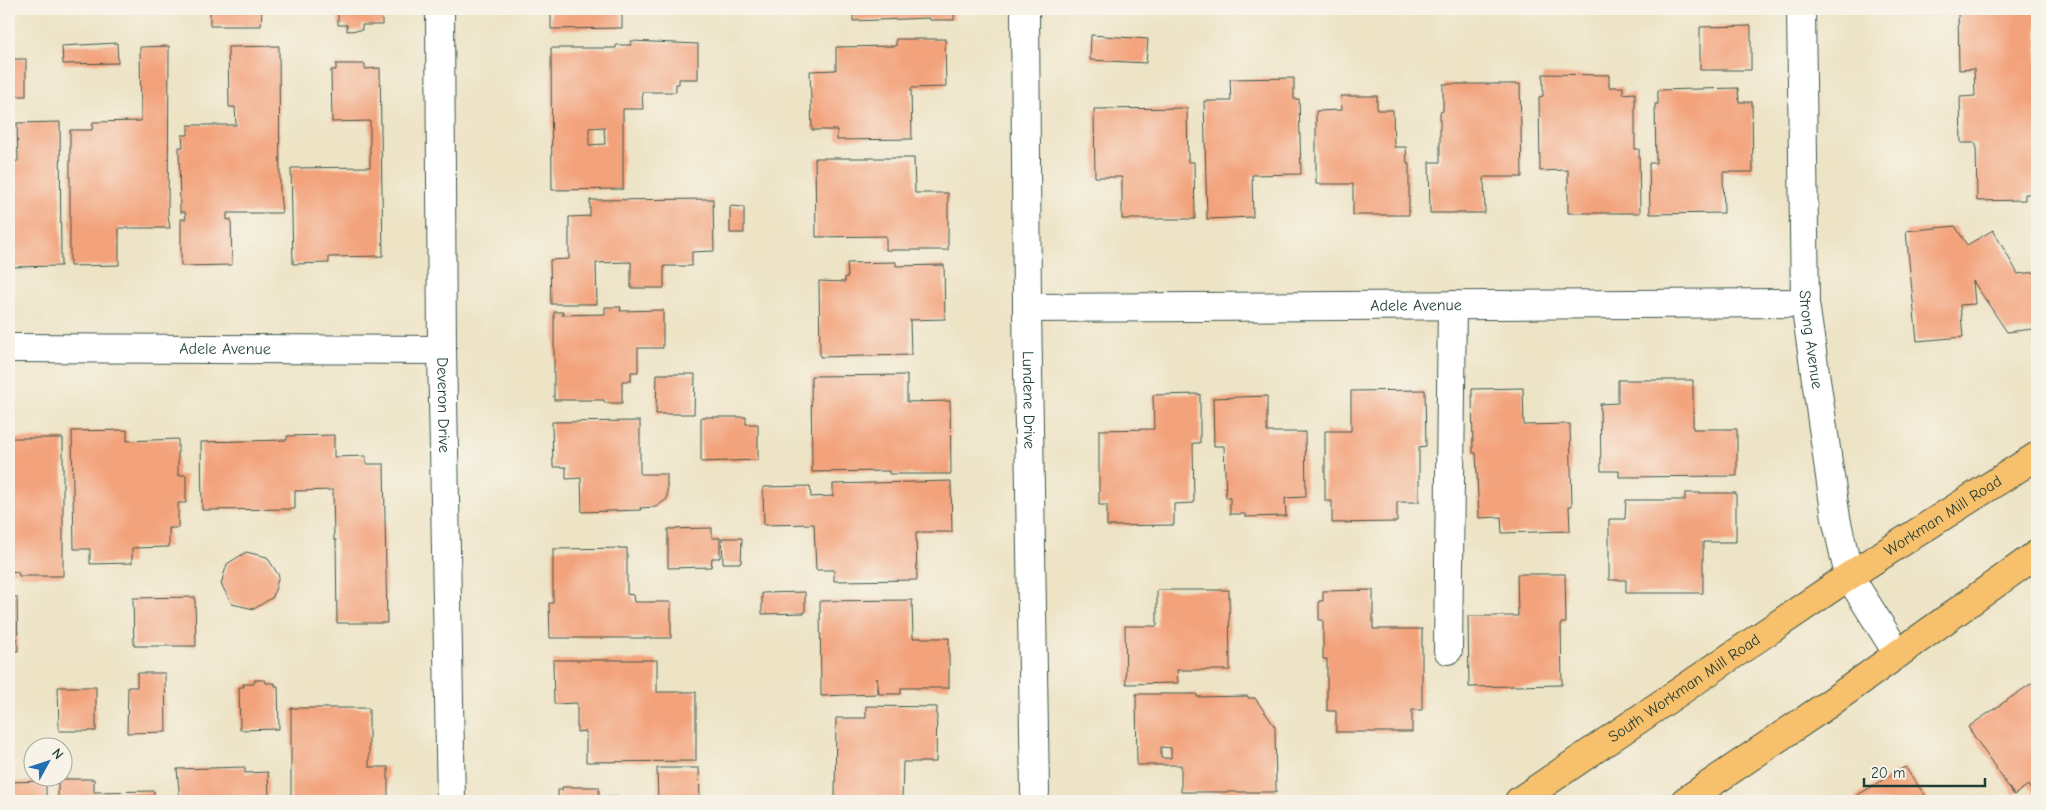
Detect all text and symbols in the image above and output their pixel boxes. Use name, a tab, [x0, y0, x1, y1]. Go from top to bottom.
street label: Strong Avenue	[1796, 290, 1826, 390]
street label: Adele Avenue	[1370, 296, 1462, 315]
street label: Adele Avenue	[179, 340, 271, 358]
street label: Lundene Drive	[1019, 351, 1038, 449]
street label: Deveron Drive	[433, 357, 453, 453]
street label: Workman Mill Road	[1881, 472, 2005, 560]
street label: South Workman Mill Road	[1605, 630, 1764, 746]
north arrow	[22, 738, 72, 788]
text: N	[48, 745, 67, 763]
scale bar	[1864, 755, 1985, 787]
text: 20 m	[1871, 764, 1905, 782]

